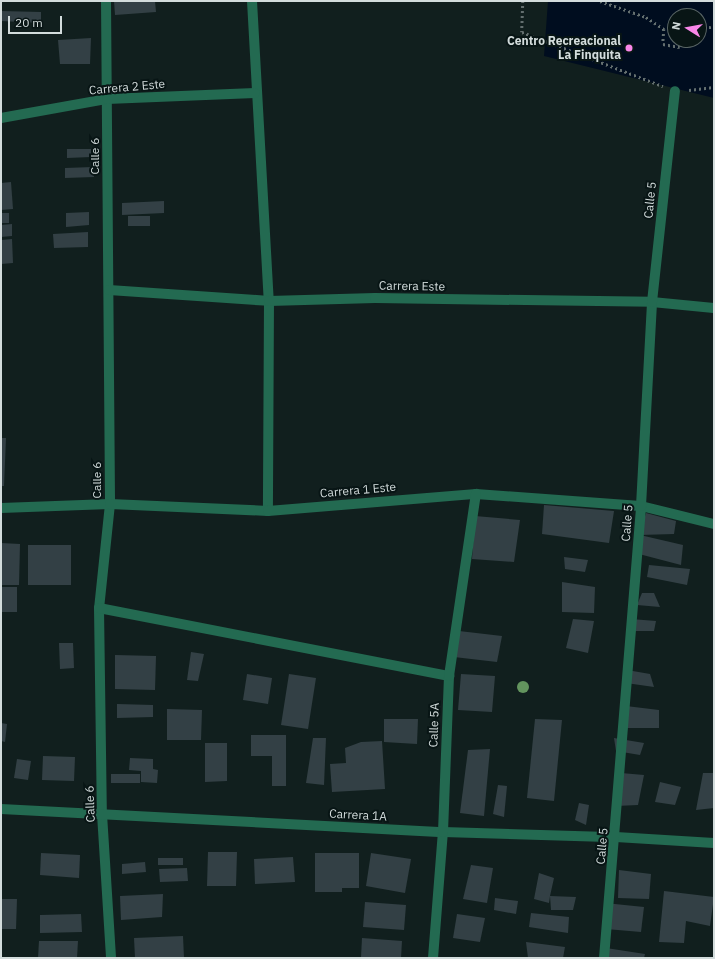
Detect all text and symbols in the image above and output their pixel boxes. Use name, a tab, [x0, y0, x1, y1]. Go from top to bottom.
scale bar	[10, 8, 64, 34]
north arrow	[667, 8, 707, 48]
text: 20 m	[15, 15, 43, 30]
text: N	[669, 21, 684, 31]
place label: Centro Recreacional La Finquita	[507, 34, 621, 62]
marker: Centro Recreacional La Finquita	[624, 43, 634, 53]
street label: Carrera 2 Este	[88, 77, 166, 97]
street label: Calle 6	[88, 138, 102, 174]
street label: Calle 5	[641, 181, 659, 219]
street label: Carrera Este	[379, 278, 445, 294]
street label: Calle 6	[90, 462, 104, 498]
street label: Carrera 1 Este	[319, 480, 397, 500]
street label: Calle 5	[619, 504, 635, 542]
street label: Calle 5A	[426, 702, 442, 748]
street label: Calle 6	[82, 785, 98, 823]
street label: Carrera 1A	[329, 806, 387, 824]
street label: Calle 5	[593, 827, 611, 865]

